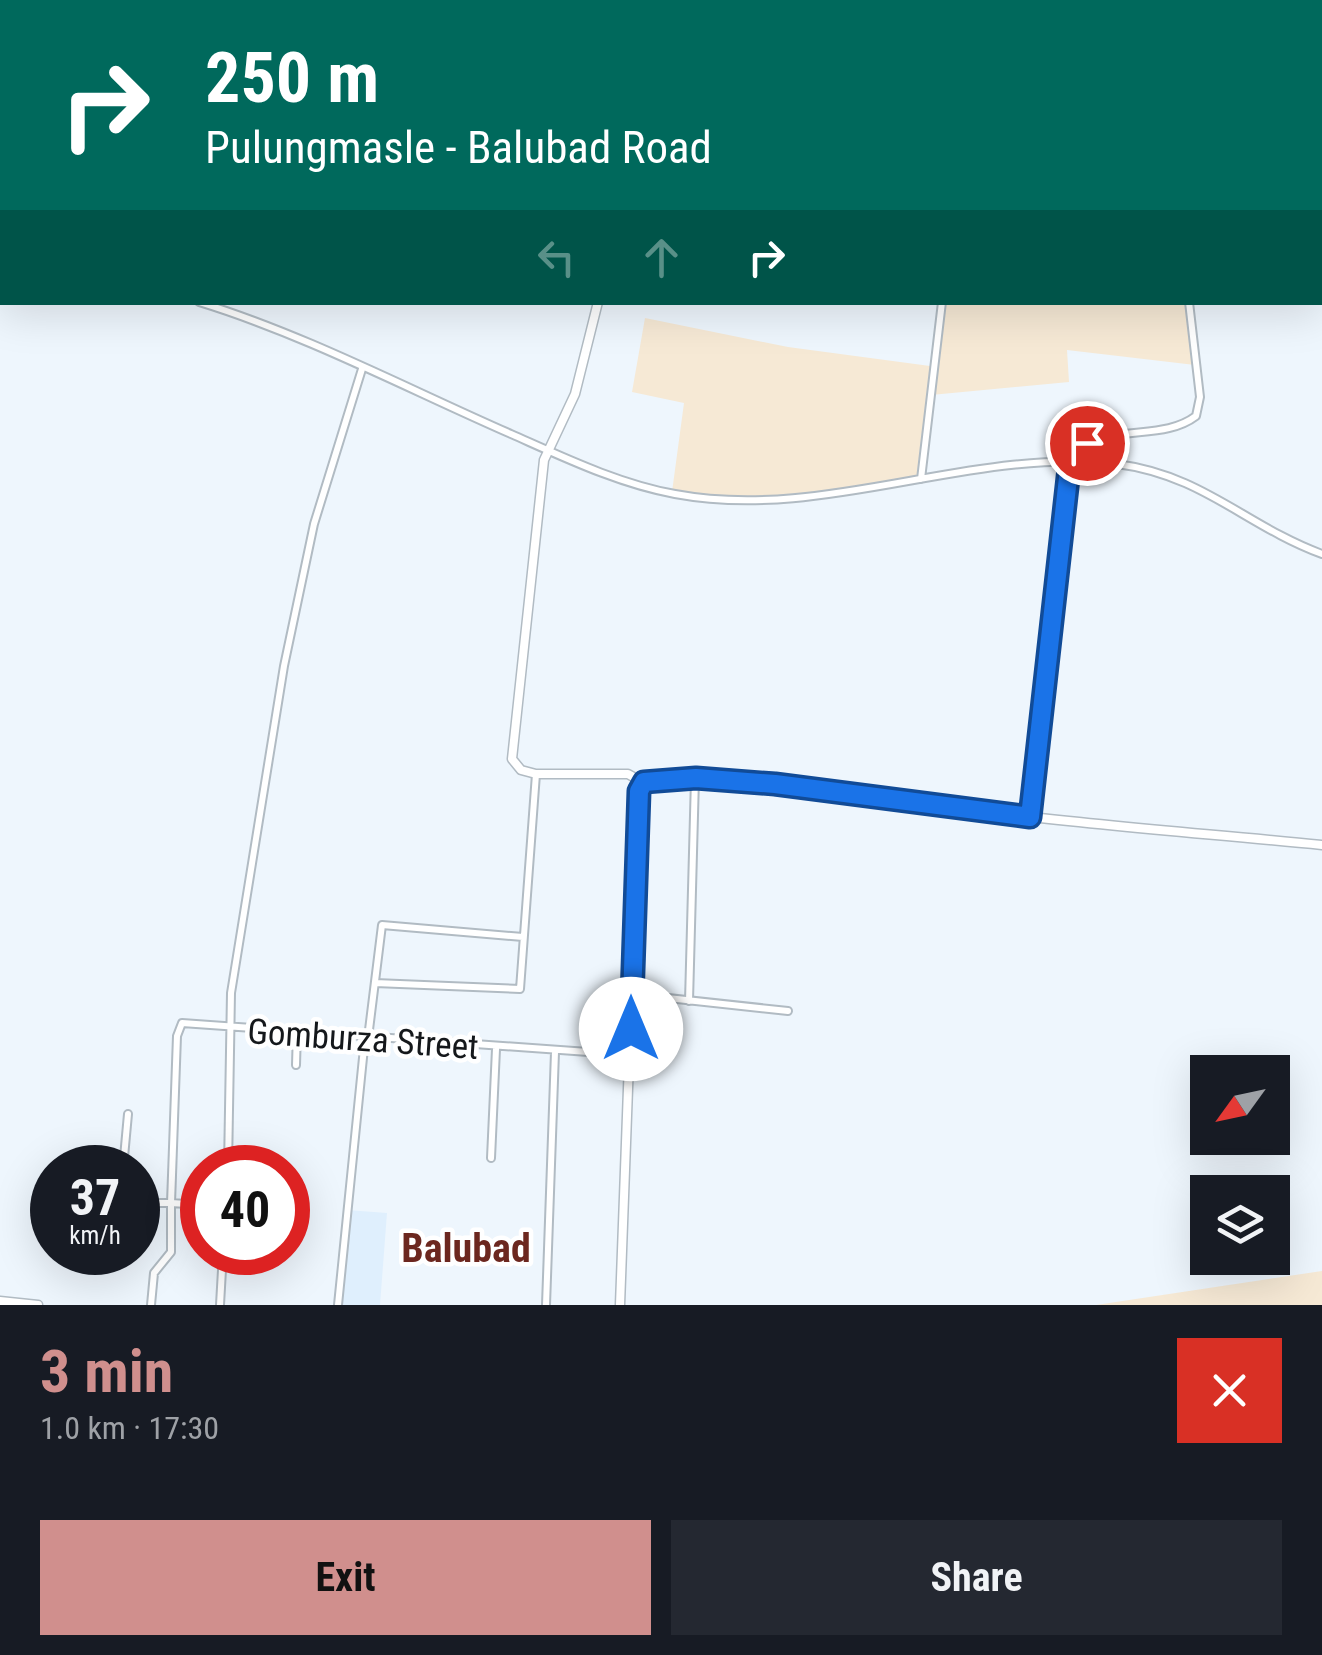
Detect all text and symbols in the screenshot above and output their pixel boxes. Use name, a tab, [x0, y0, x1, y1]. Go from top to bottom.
text: 250 m	[205, 37, 379, 119]
icon: right	[40, 40, 170, 170]
text: Pulungmasle - Balubad Road	[205, 121, 712, 174]
icon: left	[529, 230, 584, 285]
icon: ahead	[634, 230, 689, 285]
icon: right	[739, 230, 794, 285]
pin	[1045, 401, 1130, 486]
icon: arrive	[1060, 416, 1115, 471]
position arrow	[579, 977, 683, 1081]
street label: Gomburza Street	[246, 1011, 480, 1068]
north arrow	[1190, 1055, 1290, 1155]
map controls	[1190, 1055, 1290, 1275]
speed limit sign: 40	[180, 1145, 310, 1275]
text: 37	[70, 1169, 120, 1227]
button: layers	[1190, 1175, 1290, 1275]
text: km/h	[69, 1221, 121, 1250]
district label: Balubad	[401, 1225, 531, 1272]
text: 3 min	[40, 1336, 173, 1407]
button: close	[1177, 1338, 1282, 1443]
text: 1.0 km · 17:30	[40, 1409, 219, 1447]
button: Exit	[40, 1520, 651, 1635]
button: Share	[671, 1520, 1282, 1635]

